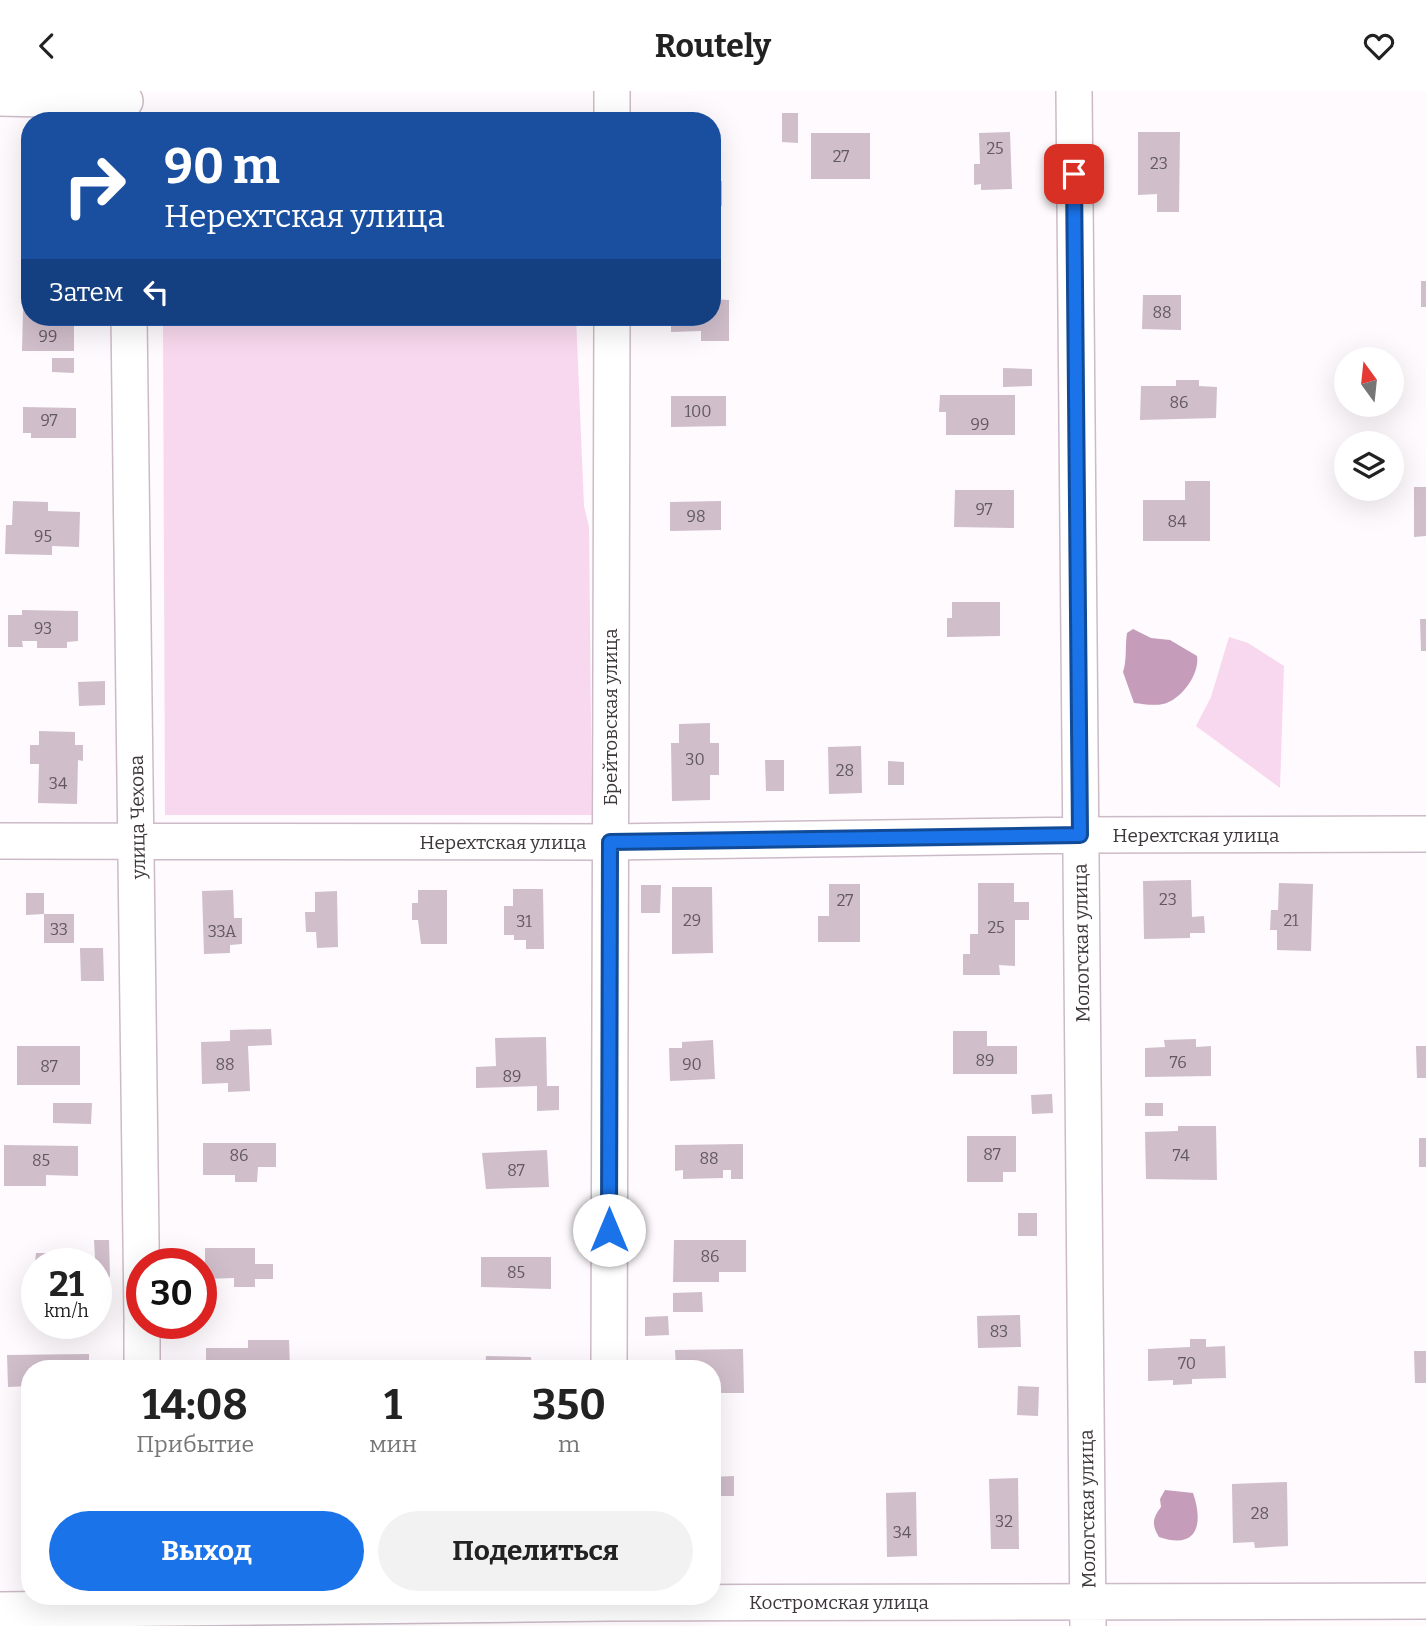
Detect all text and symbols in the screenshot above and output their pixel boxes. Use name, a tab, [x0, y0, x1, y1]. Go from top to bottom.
icon: back	[28, 27, 66, 65]
text: Routely	[655, 27, 771, 65]
icon: heart	[1360, 27, 1398, 65]
text: 90 m	[164, 137, 280, 196]
house number: 25	[986, 139, 1004, 158]
icon: right	[49, 140, 140, 231]
pin	[1044, 144, 1104, 204]
house number: 27	[833, 147, 849, 166]
house number: 23	[1150, 154, 1168, 173]
icon: arrive	[1055, 155, 1093, 193]
text: Нерехтская улица	[164, 197, 445, 235]
icon: left	[137, 273, 175, 311]
text: Затем	[49, 277, 123, 308]
house number: 88	[1152, 303, 1172, 322]
house number: 99	[39, 327, 57, 346]
north arrow	[1334, 347, 1404, 417]
map controls	[1334, 347, 1404, 501]
house number: 86	[1169, 393, 1189, 412]
house number: 100	[684, 402, 712, 421]
house number: 97	[40, 411, 58, 430]
house number: 99	[971, 415, 989, 434]
button: layers	[1334, 431, 1404, 501]
house number: 97	[975, 500, 993, 519]
house number: 98	[687, 507, 706, 526]
house number: 84	[1168, 512, 1187, 531]
house number: 95	[34, 527, 52, 546]
house number: 93	[34, 619, 52, 638]
street label: Брейтовская улица	[599, 628, 622, 806]
house number: 30	[685, 750, 705, 769]
street label: улица Чехова	[125, 754, 150, 880]
house number: 28	[836, 761, 854, 780]
house number: 34	[49, 774, 68, 793]
street label: Нерехтская улица	[1113, 824, 1280, 847]
street label: Нерехтская улица	[420, 831, 587, 854]
street label: Мологская улица	[1069, 863, 1094, 1023]
house number: 23	[1159, 890, 1177, 909]
house number: 27	[837, 891, 853, 910]
house number: 29	[683, 911, 701, 930]
house number: 21	[1283, 911, 1299, 930]
house number: 31	[516, 912, 532, 931]
house number: 25	[987, 918, 1005, 937]
house number: 33	[50, 920, 68, 939]
house number: 33А	[208, 922, 237, 941]
house number: 89	[976, 1051, 995, 1070]
house number: 76	[1169, 1053, 1187, 1072]
house number: 88	[215, 1055, 235, 1074]
house number: 90	[682, 1055, 702, 1074]
house number: 87	[40, 1057, 58, 1076]
house number: 89	[503, 1067, 522, 1086]
house number: 87	[983, 1145, 1001, 1164]
house number: 86	[229, 1146, 249, 1165]
house number: 74	[1172, 1146, 1190, 1165]
house number: 88	[699, 1149, 719, 1168]
house number: 85	[32, 1151, 50, 1170]
house number: 87	[507, 1161, 525, 1180]
position arrow	[572, 1193, 646, 1267]
house number: 86	[700, 1247, 720, 1266]
speed limit sign: 30	[126, 1248, 217, 1339]
text: 21	[49, 1263, 84, 1305]
house number: 85	[507, 1263, 525, 1282]
text: km/h	[44, 1300, 89, 1322]
house number: 83	[990, 1322, 1008, 1341]
house number: 70	[1178, 1354, 1196, 1373]
text: 14:08	[142, 1380, 248, 1430]
text: 1	[384, 1380, 402, 1430]
text: 350	[532, 1380, 606, 1430]
street label: Мологская улица	[1075, 1429, 1100, 1589]
text: Прибытие	[136, 1430, 254, 1458]
text: мин	[369, 1430, 417, 1458]
text: m	[558, 1430, 580, 1458]
house number: 28	[1251, 1504, 1269, 1523]
button: Выход	[49, 1511, 364, 1591]
button: Поделиться	[378, 1511, 693, 1591]
house number: 32	[995, 1512, 1013, 1531]
house number: 34	[893, 1523, 912, 1542]
street label: Костромская улица	[749, 1591, 930, 1614]

